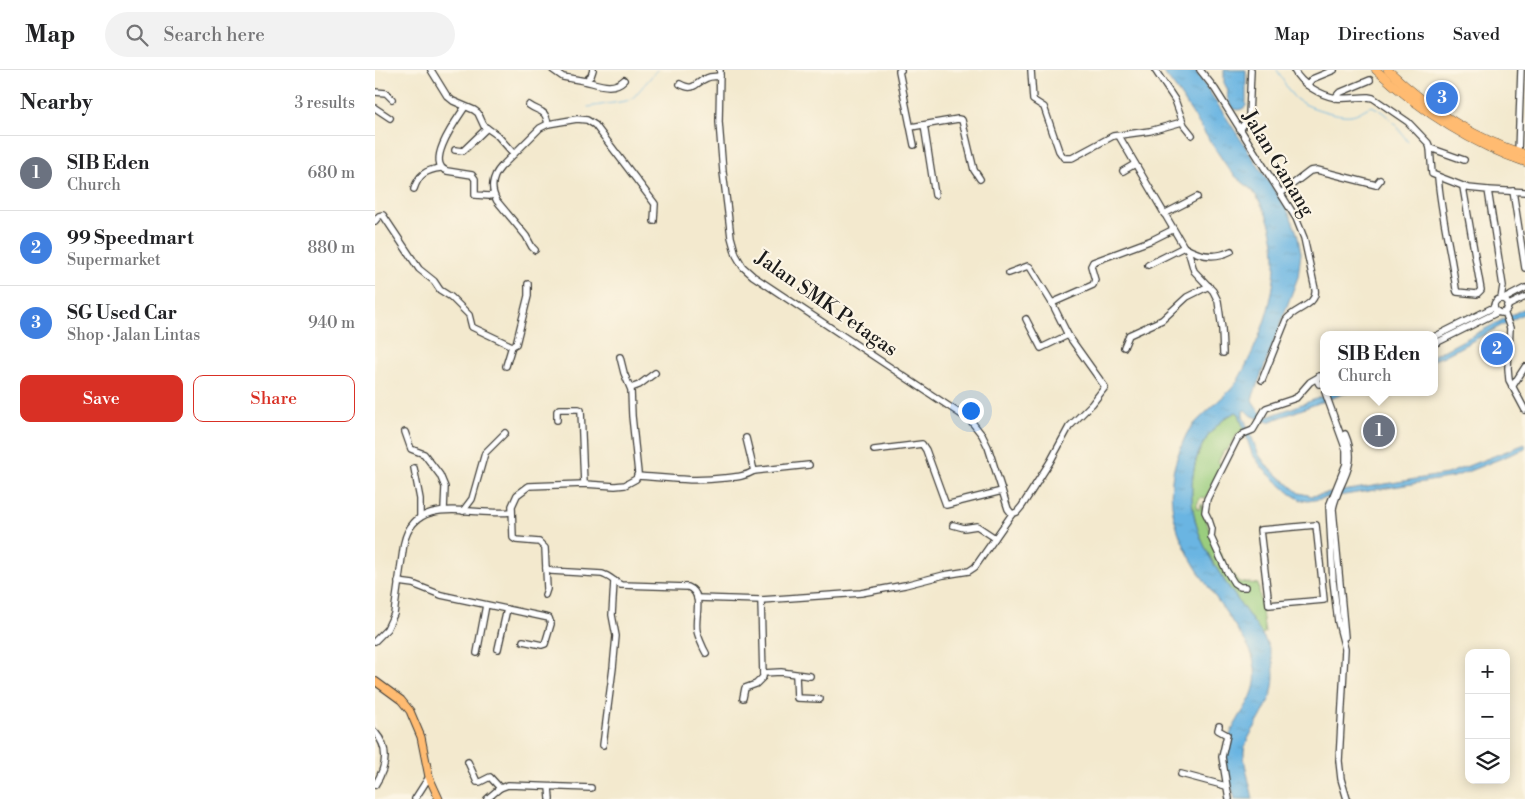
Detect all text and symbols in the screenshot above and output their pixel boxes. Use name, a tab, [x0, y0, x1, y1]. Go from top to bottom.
search box	[105, 12, 455, 57]
text: Map	[25, 20, 75, 50]
icon: search	[123, 21, 151, 49]
text: Search here	[163, 23, 265, 47]
text: Map	[1274, 23, 1310, 46]
text: Directions	[1338, 23, 1425, 46]
text: Saved	[1453, 23, 1500, 46]
pin: 3	[1426, 79, 1458, 117]
text: Nearby	[20, 90, 93, 116]
text: 3 results	[294, 93, 355, 113]
street label: Jalan Ganang	[1236, 105, 1320, 222]
text: SIB Eden	[67, 151, 150, 175]
text: 1	[32, 163, 40, 183]
text: 680 m	[308, 163, 355, 183]
text: Church	[67, 175, 121, 195]
text: 99 Speedmart	[67, 226, 194, 250]
text: 2	[31, 238, 41, 258]
text: 880 m	[307, 238, 355, 258]
street label: Jalan SMK Petagas	[749, 245, 902, 363]
text: Supermarket	[67, 250, 161, 270]
text: SG Used Car	[67, 301, 177, 325]
text: 3	[31, 313, 41, 333]
text: 940 m	[308, 313, 355, 333]
text: Shop · Jalan Lintas	[67, 325, 200, 345]
pin: 2	[1481, 330, 1513, 368]
popup	[1320, 331, 1438, 396]
text: SIB Eden	[1338, 342, 1420, 366]
text: Church	[1338, 366, 1392, 386]
button: Save	[20, 375, 183, 422]
button: Share	[193, 375, 355, 422]
your location	[958, 398, 984, 424]
pin: 1	[1363, 412, 1395, 450]
map controls	[1465, 649, 1510, 784]
button: +	[1465, 649, 1510, 694]
button: −	[1465, 694, 1510, 739]
button: layers	[1465, 739, 1510, 784]

